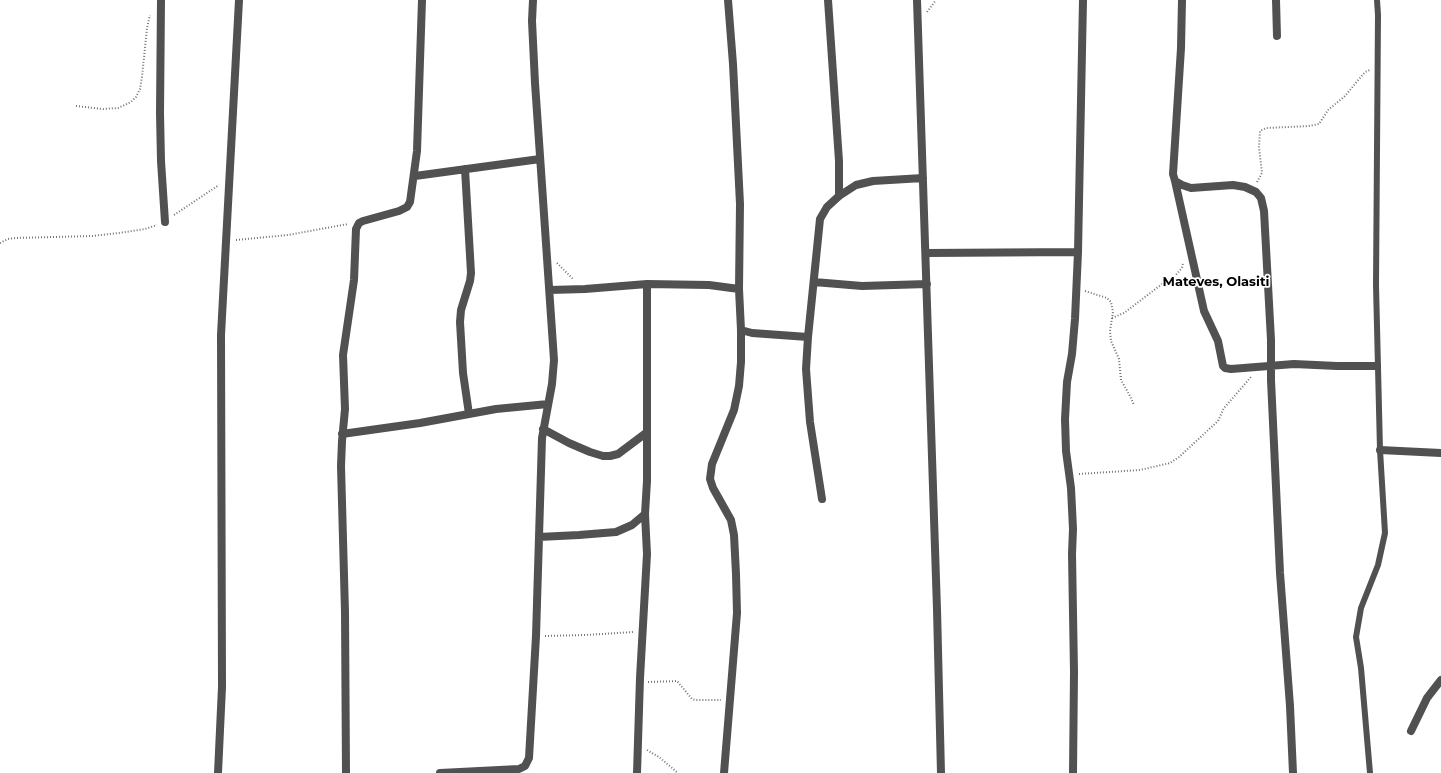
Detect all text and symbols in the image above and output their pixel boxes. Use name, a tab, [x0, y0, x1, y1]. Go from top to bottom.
district label: Mateves, Olasiti	[1162, 274, 1270, 290]

